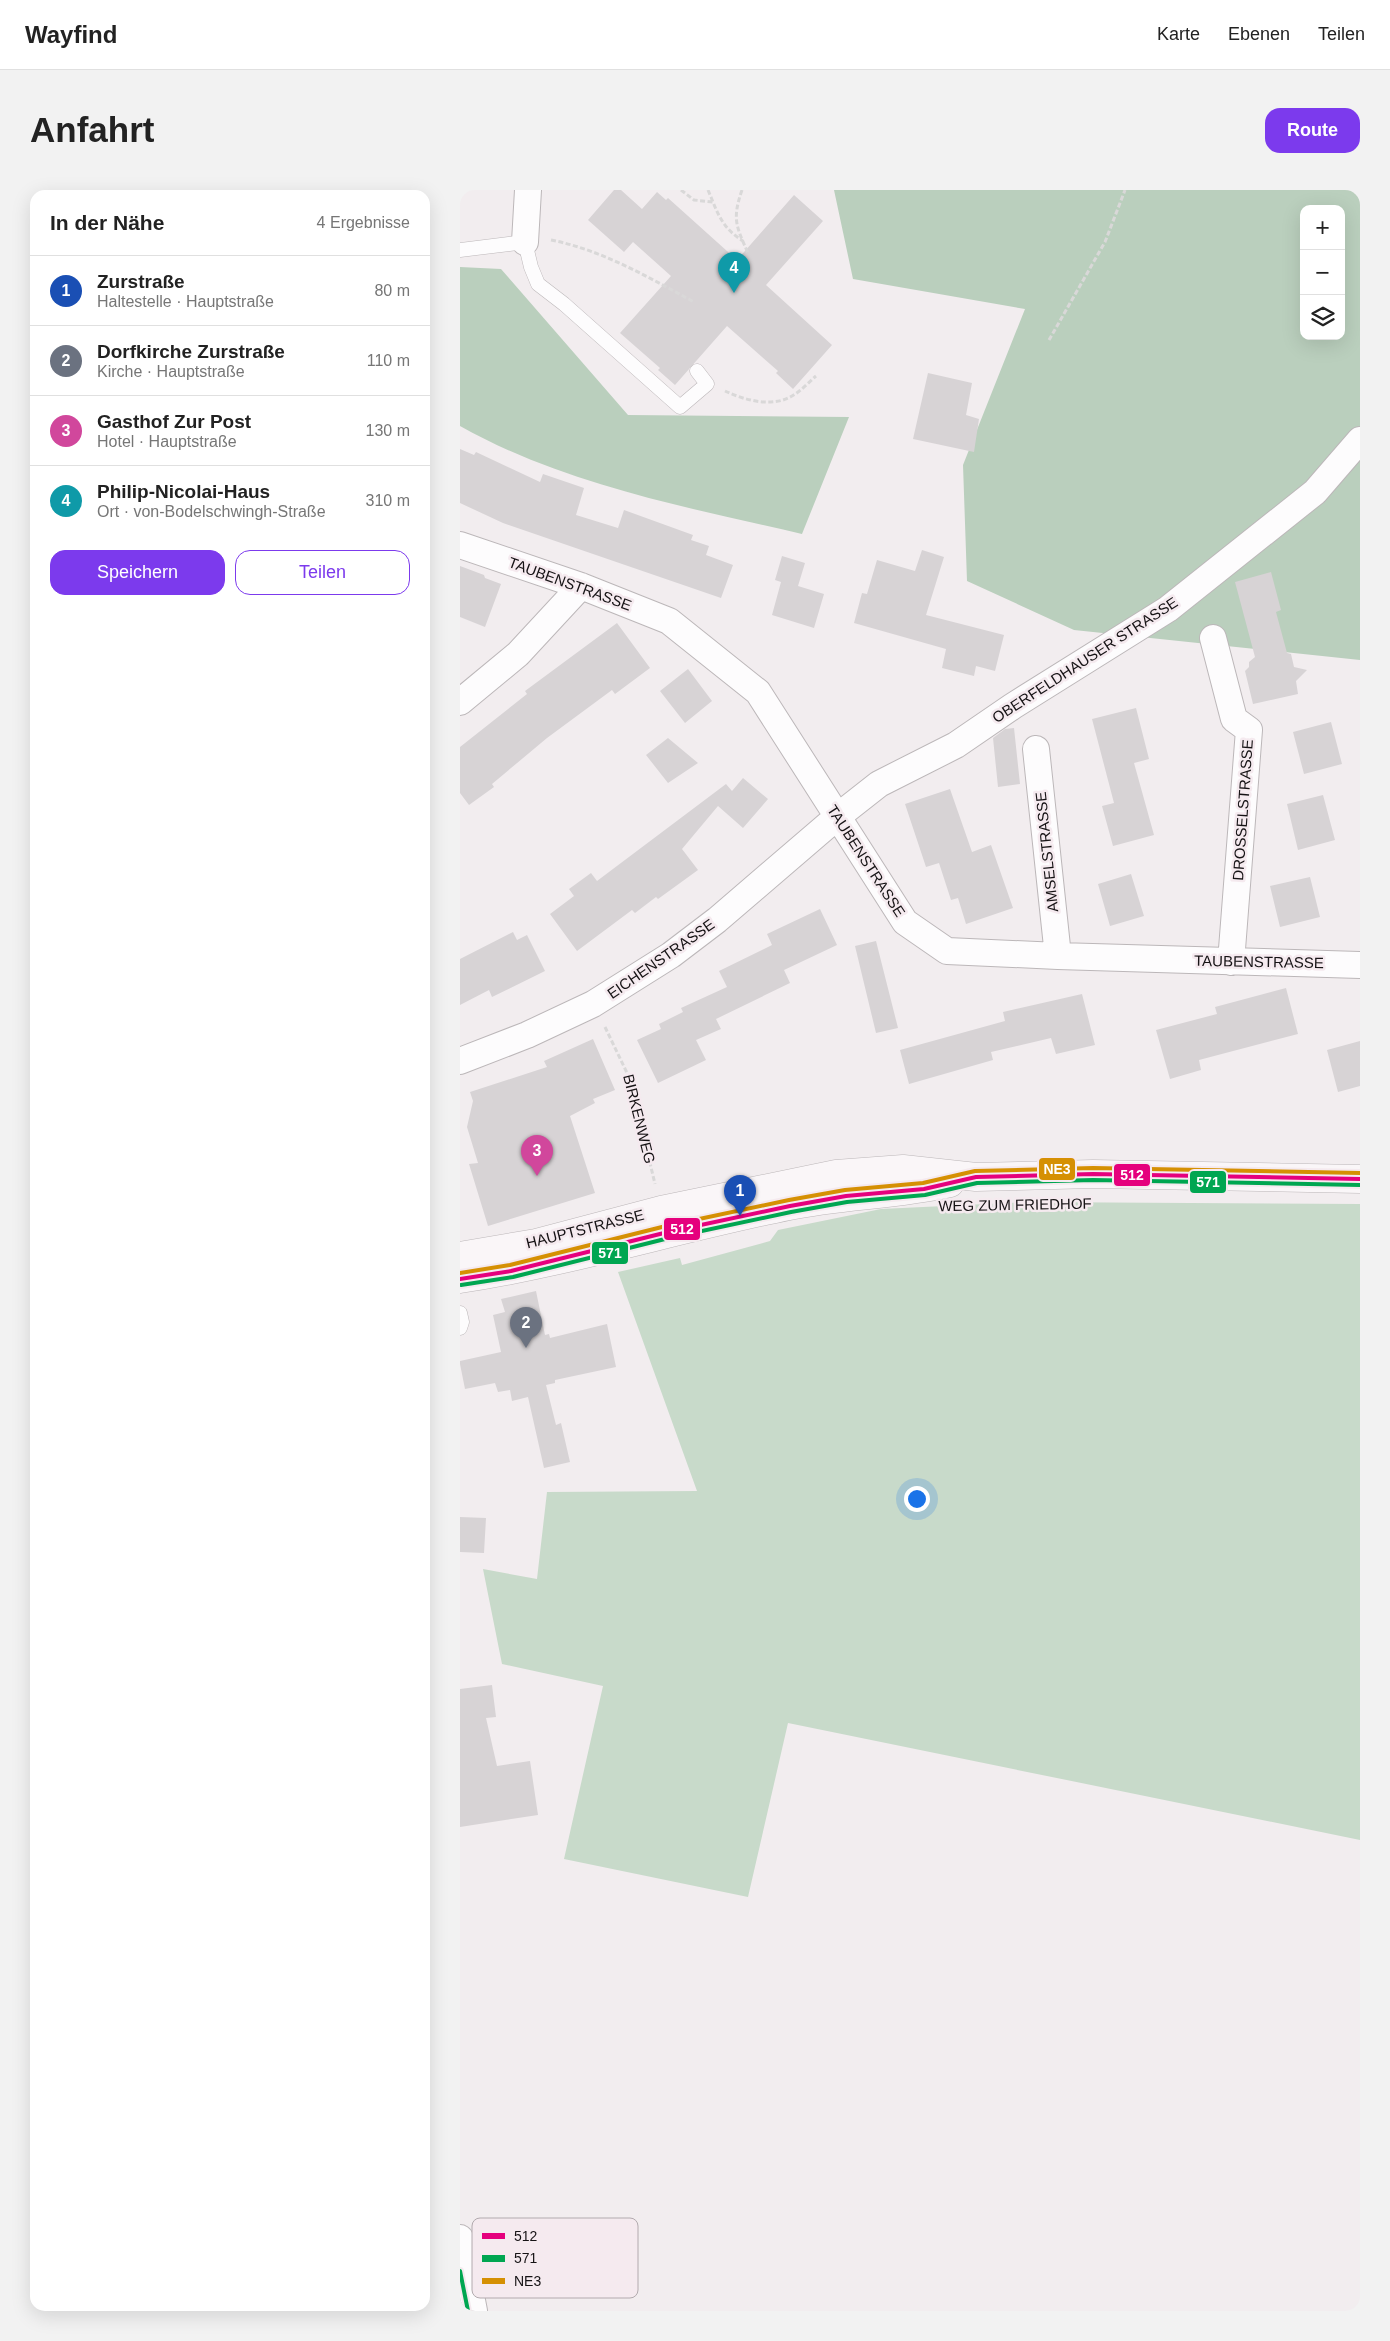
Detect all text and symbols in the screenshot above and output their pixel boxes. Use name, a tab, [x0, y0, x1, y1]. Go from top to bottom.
text: Wayfind	[25, 21, 117, 48]
text: Karte	[1157, 24, 1200, 44]
text: Ebenen	[1228, 24, 1290, 44]
text: Teilen	[1318, 24, 1365, 44]
button: Route	[1265, 108, 1360, 153]
text: Anfahrt	[30, 110, 154, 149]
map controls	[1300, 205, 1345, 340]
button: +	[1300, 205, 1345, 250]
text: In der Nähe	[50, 211, 164, 234]
text: 4 Ergebnisse	[317, 214, 410, 231]
button: −	[1300, 250, 1345, 295]
pin: 4	[718, 252, 750, 293]
text: Zurstraße	[97, 271, 185, 292]
text: 1	[62, 282, 70, 299]
text: 80 m	[374, 282, 410, 299]
text: Haltestelle · Hauptstraße	[97, 293, 274, 310]
button: layers	[1300, 295, 1345, 340]
text: Dorfkirche Zurstraße	[97, 341, 285, 362]
text: 2	[62, 352, 70, 369]
text: 110 m	[367, 352, 410, 369]
text: Kirche · Hauptstraße	[97, 363, 245, 380]
text: Gasthof Zur Post	[97, 411, 251, 432]
text: 3	[62, 422, 70, 439]
text: 130 m	[366, 422, 410, 439]
text: Hotel · Hauptstraße	[97, 433, 237, 450]
text: Philip-Nicolai-Haus	[97, 481, 270, 502]
text: 4	[62, 492, 70, 509]
text: 310 m	[366, 492, 410, 509]
text: Ort · von-Bodelschwingh-Straße	[97, 503, 326, 520]
button: Speichern	[50, 550, 225, 595]
button: Teilen	[235, 550, 410, 595]
street label: TAUBENSTRASSE	[506, 553, 634, 614]
street label: OBERFELDHAUSER STRASSE	[989, 593, 1181, 726]
street label: DROSSELSTRASSE	[1229, 739, 1256, 881]
street label: AMSELSTRASSE	[1032, 791, 1061, 913]
street label: TAUBENSTRASSE	[824, 802, 909, 920]
street label: EICHENSTRASSE	[604, 915, 717, 1002]
street label: TAUBENSTRASSE	[1194, 952, 1324, 971]
street label: BIRKENWEG	[620, 1072, 659, 1165]
pin: 3	[521, 1135, 553, 1176]
line badge: NE3	[1038, 1157, 1076, 1181]
text: NE3	[1043, 1161, 1071, 1177]
line badge: 512	[1113, 1163, 1151, 1187]
text: 512	[1120, 1167, 1144, 1183]
line badge: 571	[1189, 1170, 1227, 1194]
text: 571	[1196, 1174, 1220, 1190]
pin: 1	[724, 1175, 756, 1216]
street label: WEG ZUM FRIEDHOF	[938, 1195, 1092, 1214]
street label: HAUPTSTRASSE	[524, 1206, 646, 1251]
line badge: 512	[663, 1217, 701, 1241]
text: 512	[670, 1221, 694, 1237]
line badge: 571	[591, 1241, 629, 1265]
text: 571	[598, 1245, 622, 1261]
pin: 2	[510, 1307, 542, 1348]
your location	[904, 1486, 930, 1512]
legend	[472, 2218, 638, 2298]
text: 512	[514, 2228, 538, 2244]
text: 571	[514, 2250, 538, 2266]
text: NE3	[514, 2273, 541, 2289]

